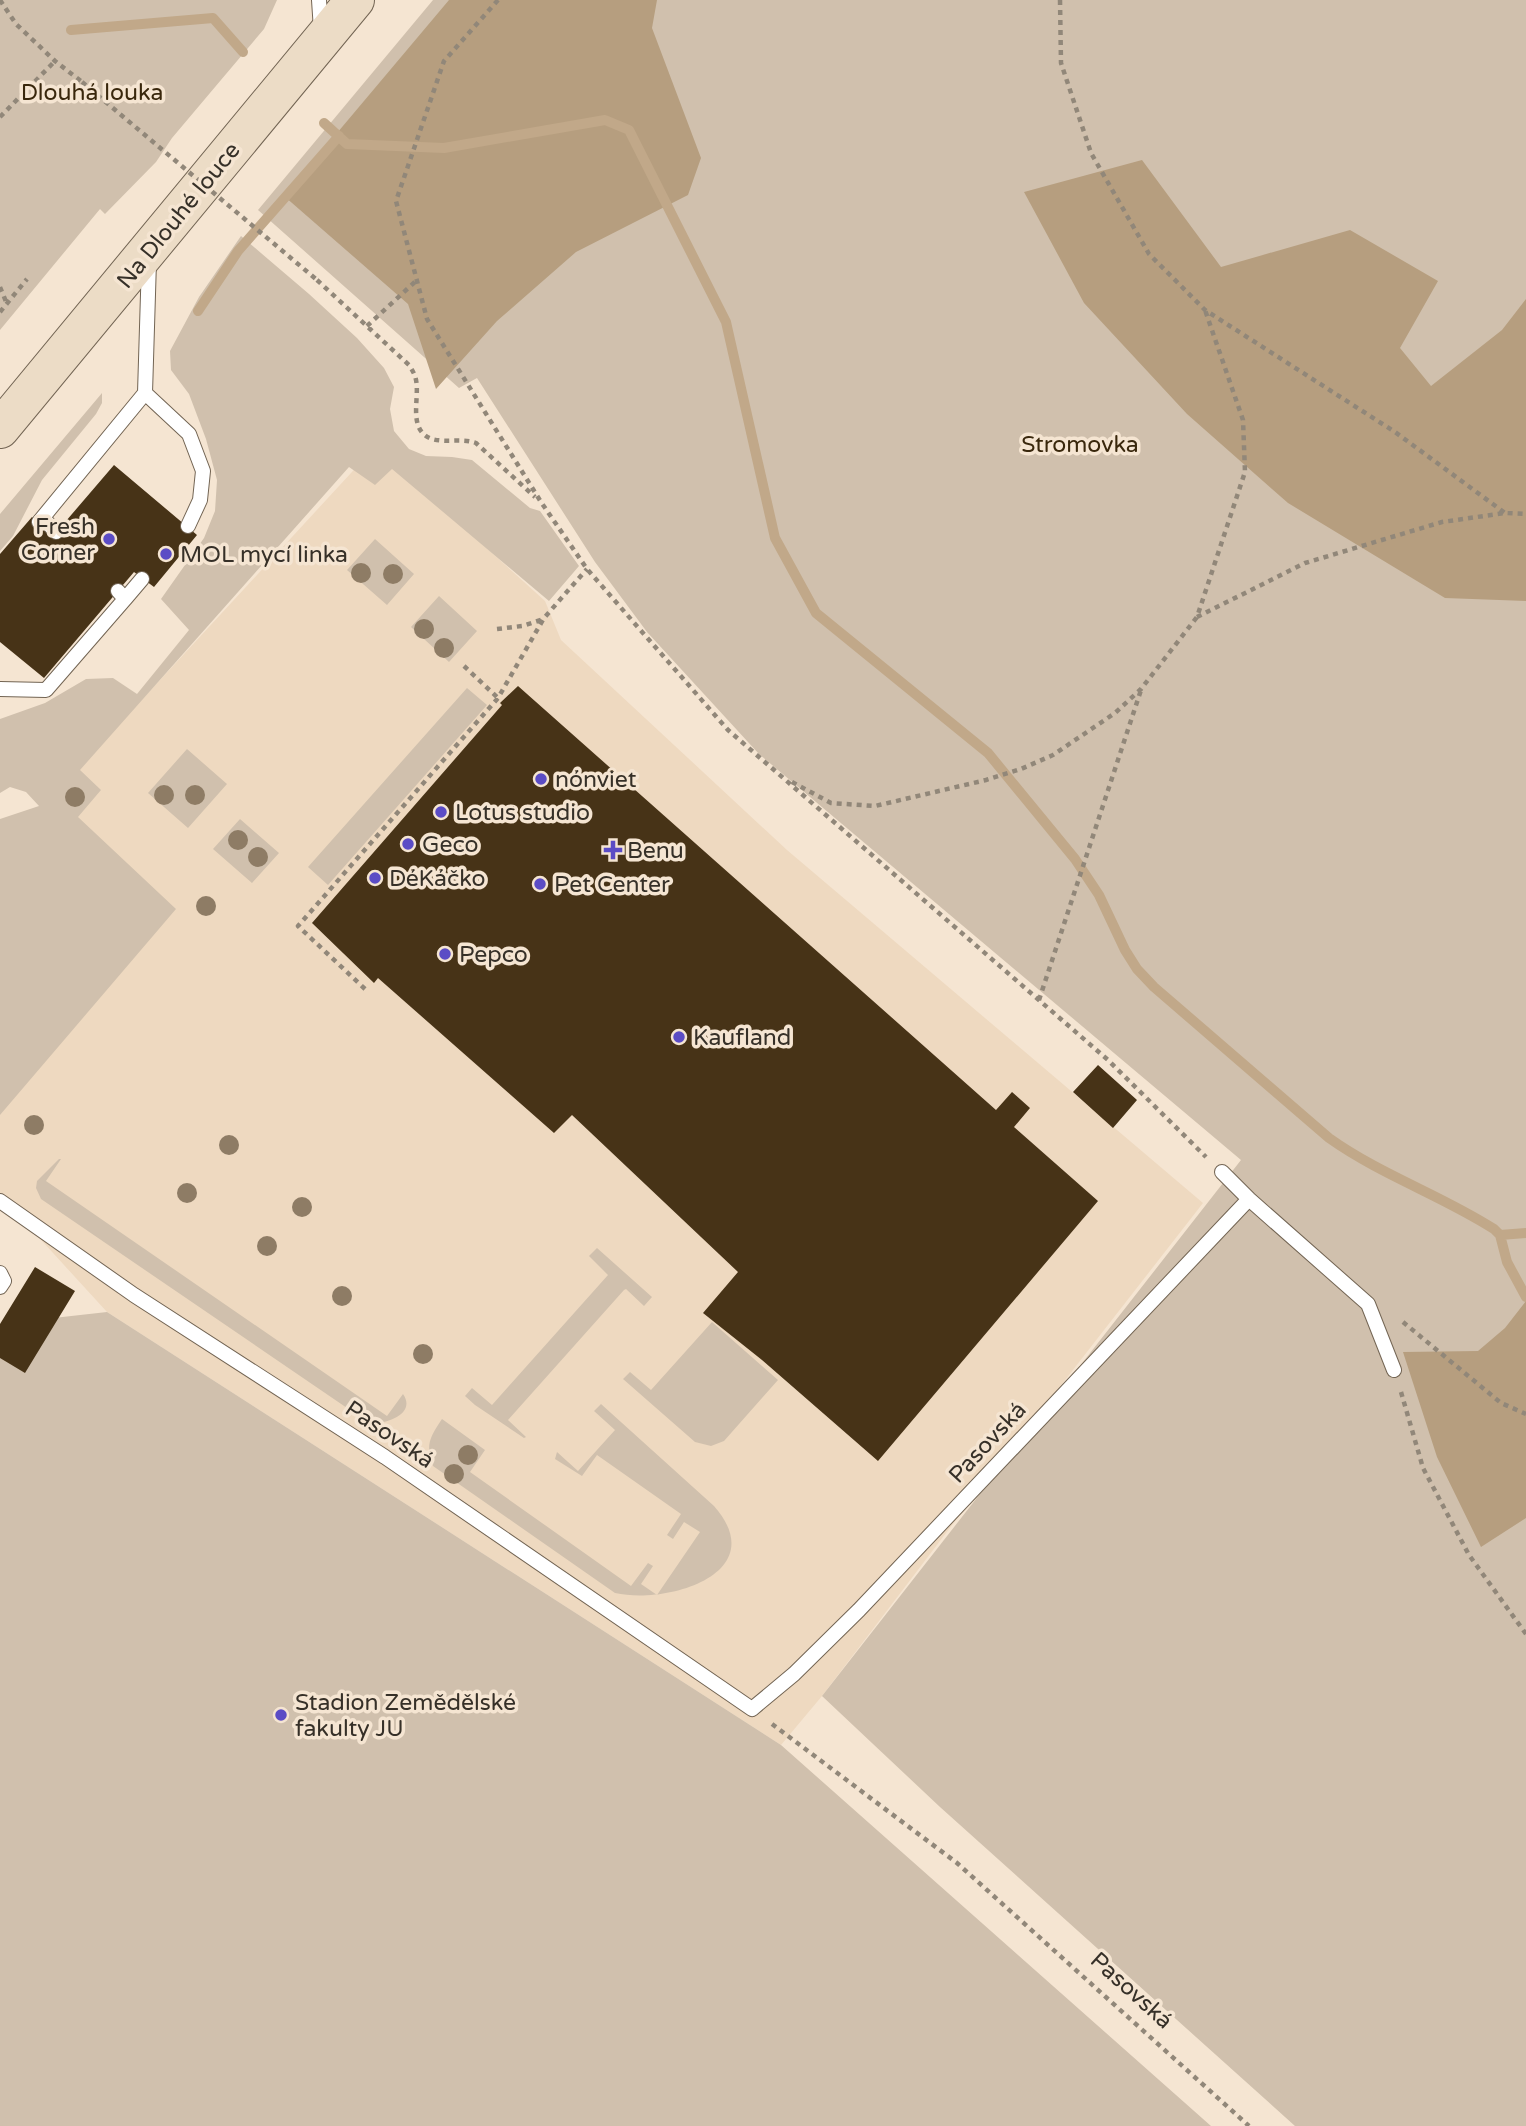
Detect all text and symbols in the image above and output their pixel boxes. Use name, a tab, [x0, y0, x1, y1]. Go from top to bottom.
park label: Dlouhá louka	[21, 79, 163, 107]
street label: Na Dlouhé louce	[111, 137, 246, 294]
park label: Stromovka	[1021, 431, 1139, 459]
place label: Fresh Corner	[21, 513, 95, 567]
marker: Fresh Corner	[101, 531, 117, 547]
place label: MOL mycí linka	[180, 541, 348, 569]
marker: MOL mycí linka	[158, 546, 174, 562]
place label: nónviet	[555, 766, 637, 794]
marker: nónviet	[533, 771, 549, 787]
place label: Lotus studio	[455, 799, 590, 827]
marker: Lotus studio	[433, 804, 449, 820]
place label: Geco	[422, 831, 479, 859]
marker: Geco	[400, 836, 416, 852]
place label: Benu	[627, 837, 684, 865]
marker: Benu	[605, 842, 621, 858]
place label: DéKáčko	[389, 865, 486, 893]
marker: DéKáčko	[367, 870, 383, 886]
place label: Pet Center	[554, 871, 670, 899]
marker: Pet Center	[532, 876, 548, 892]
place label: Pepco	[459, 941, 528, 969]
marker: Pepco	[437, 946, 453, 962]
place label: Kaufland	[693, 1024, 791, 1052]
marker: Kaufland	[671, 1029, 687, 1045]
street label: Pasovská	[340, 1395, 439, 1475]
street label: Pasovská	[943, 1396, 1032, 1489]
place label: Stadion Zemědělské fakulty JU	[295, 1689, 516, 1743]
marker: Stadion Zemědělské fakulty JU	[273, 1707, 289, 1723]
street label: Pasovská	[1084, 1947, 1178, 2035]

